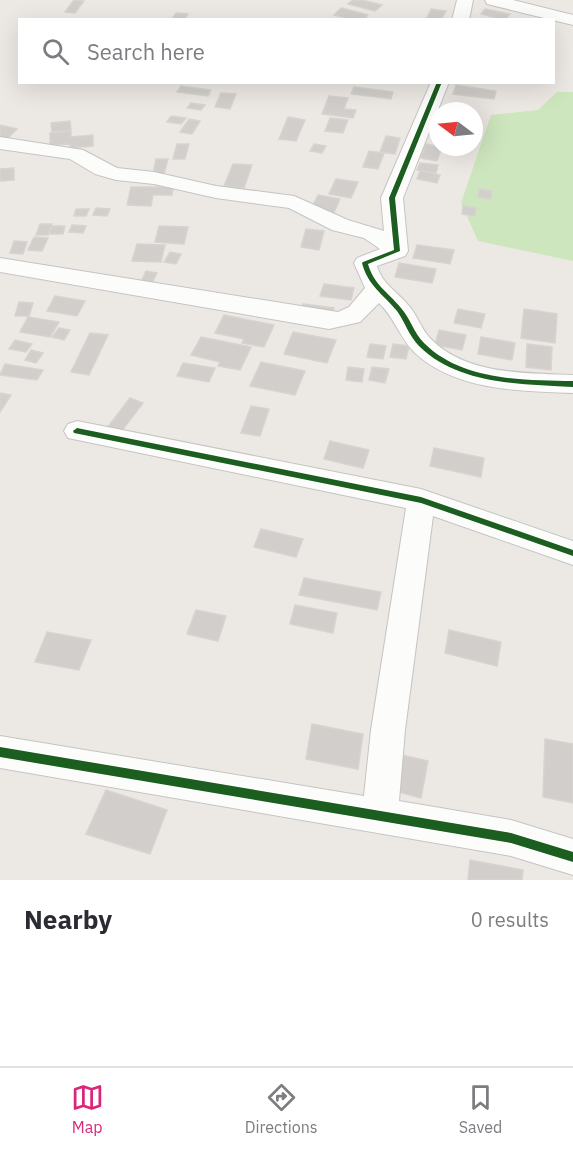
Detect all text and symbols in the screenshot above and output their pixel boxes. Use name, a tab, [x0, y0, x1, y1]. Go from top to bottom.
search box	[18, 18, 555, 84]
icon: search	[39, 35, 72, 68]
text: Search here	[87, 37, 205, 66]
north arrow	[429, 102, 483, 156]
text: Nearby	[24, 902, 112, 936]
text: 0 results	[471, 906, 549, 933]
tab: Map	[71, 1081, 104, 1137]
tab: Directions	[245, 1081, 318, 1137]
tab: Saved	[459, 1081, 502, 1137]

